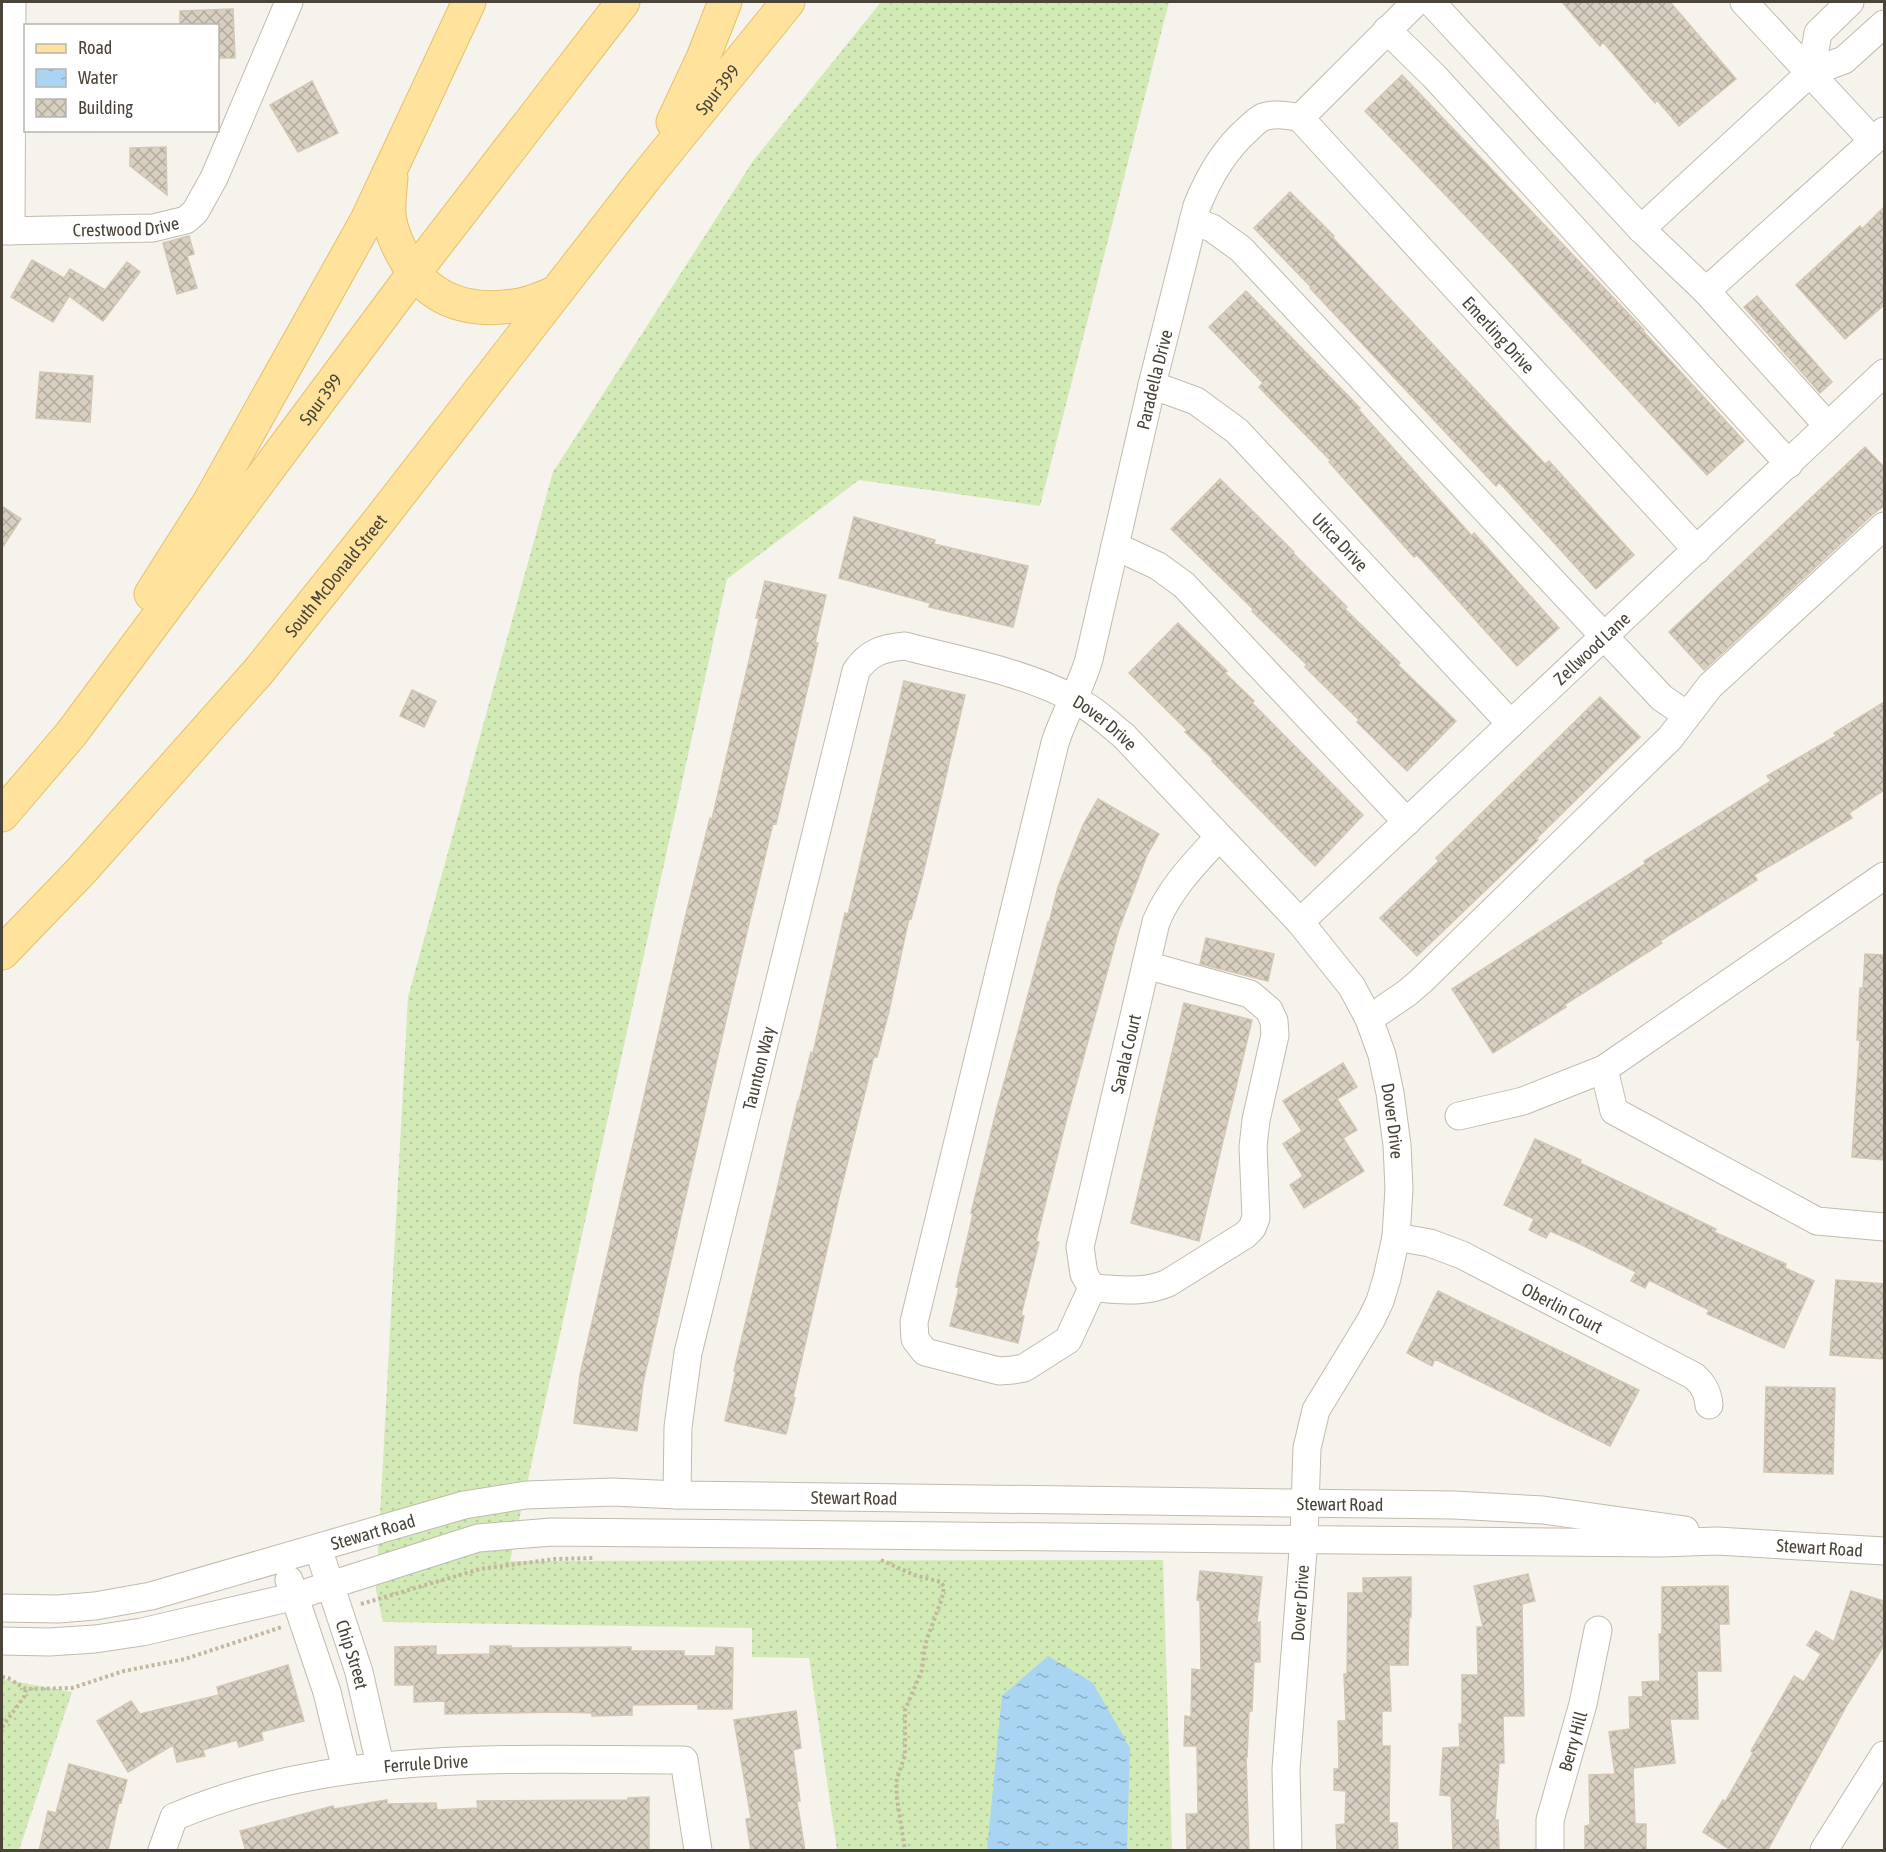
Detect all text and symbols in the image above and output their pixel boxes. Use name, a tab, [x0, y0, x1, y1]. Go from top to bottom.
legend	[24, 24, 219, 132]
text: Road	[78, 37, 112, 58]
street label: Spur 399	[691, 60, 743, 118]
text: Water	[78, 67, 118, 88]
text: Building	[78, 97, 133, 118]
street label: Crestwood Drive	[72, 212, 181, 240]
street label: Emerling Drive	[1458, 292, 1539, 377]
street label: Paradella Drive	[1132, 327, 1176, 432]
street label: Spur 399	[295, 369, 346, 429]
street label: Utica Drive	[1308, 508, 1373, 575]
street label: South McDonald Street	[280, 510, 391, 641]
street label: Zellwood Lane	[1549, 607, 1634, 689]
street label: Dover Drive	[1070, 690, 1142, 754]
street label: Sarala Court	[1106, 1012, 1145, 1095]
street label: Taunton Way	[738, 1024, 779, 1112]
street label: Dover Drive	[1378, 1081, 1408, 1159]
street label: Oberlin Court	[1518, 1278, 1606, 1337]
street label: Stewart Road	[811, 1486, 898, 1508]
street label: Stewart Road	[1297, 1492, 1384, 1515]
street label: Stewart Road	[328, 1509, 417, 1554]
street label: Stewart Road	[1776, 1534, 1864, 1560]
street label: Dover Drive	[1287, 1564, 1313, 1642]
street label: Chip Street	[332, 1617, 373, 1691]
street label: Berry Hill	[1554, 1709, 1591, 1774]
street label: Ferrule Drive	[383, 1750, 468, 1777]

